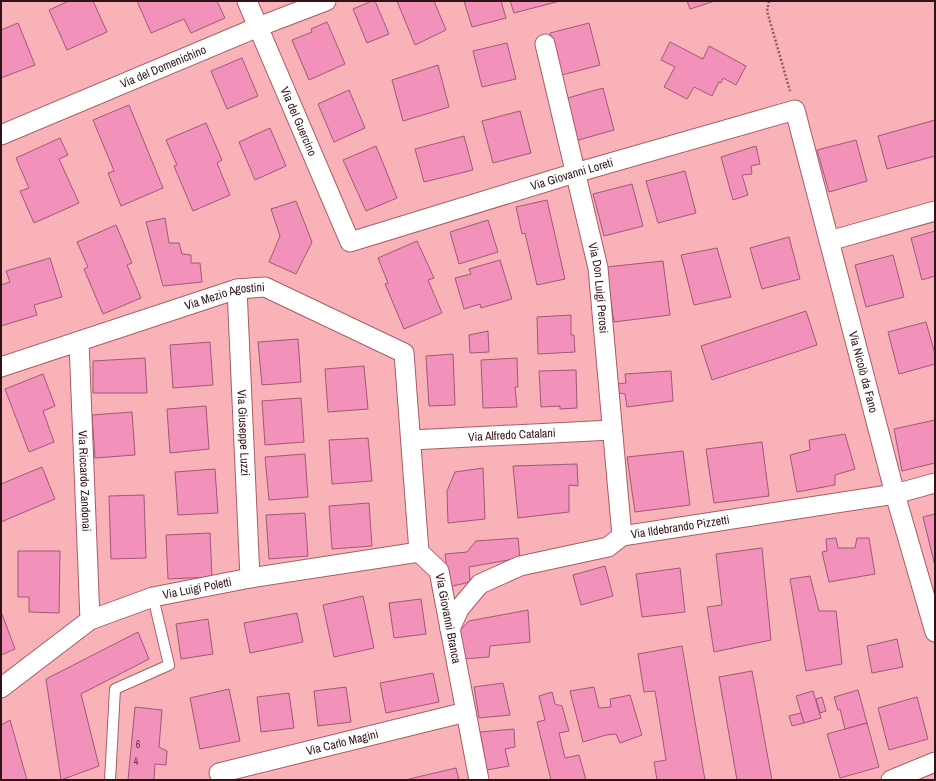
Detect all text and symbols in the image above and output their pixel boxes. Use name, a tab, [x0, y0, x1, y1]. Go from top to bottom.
street label: Via del Domenichino	[118, 42, 209, 92]
street label: Via del Guercino	[277, 84, 320, 159]
street label: Via Giovanni Loreti	[529, 154, 615, 194]
street label: Via Don Luigi Perosi	[584, 241, 612, 334]
street label: Via Mezio Agostini	[182, 279, 265, 314]
street label: Via Nicolò da Fano	[845, 329, 882, 415]
street label: Via Giuseppe Luzzi	[234, 389, 253, 476]
street label: Via Alfredo Catalani	[468, 425, 556, 445]
street label: Via Riccardo Zandonai	[75, 430, 94, 532]
street label: Via Ildebrando Pizzetti	[630, 512, 731, 543]
street label: Via Giovanni Branca	[432, 572, 465, 665]
street label: Via Luigi Poletti	[161, 574, 233, 603]
street label: Via Carlo Magini	[305, 726, 380, 759]
house number: 6	[136, 738, 141, 751]
house number: 4	[134, 755, 139, 768]

